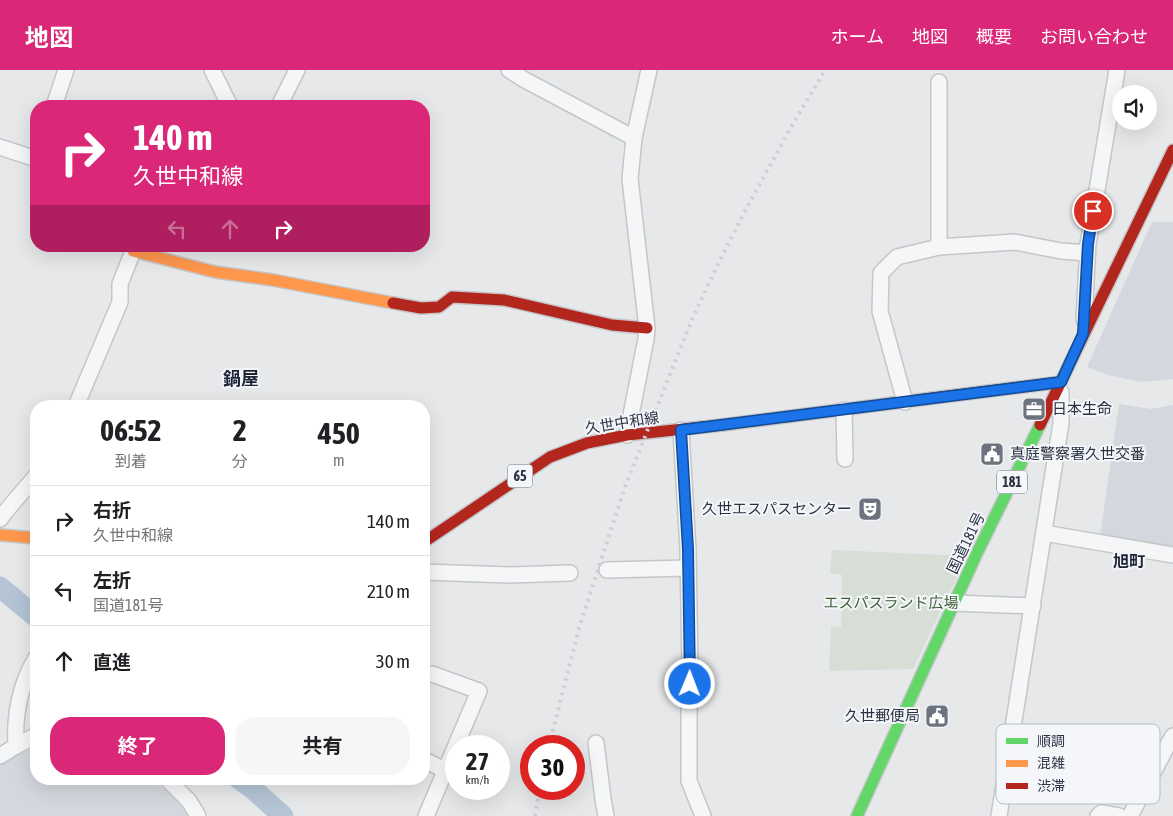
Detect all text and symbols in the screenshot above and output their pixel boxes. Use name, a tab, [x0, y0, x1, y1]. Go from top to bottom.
text: 地図	[25, 24, 73, 51]
text: ホーム	[831, 26, 884, 47]
text: 地図	[912, 26, 948, 47]
text: 概要	[976, 26, 1012, 47]
text: お問い合わせ	[1040, 26, 1148, 47]
map controls	[1112, 85, 1157, 130]
button: sound	[1112, 85, 1157, 130]
text: 140 m	[133, 117, 212, 157]
icon: right	[50, 120, 115, 185]
text: 久世中和線	[133, 163, 243, 189]
pin	[1072, 190, 1114, 232]
icon: arrive	[1079, 197, 1107, 225]
icon: left	[163, 215, 191, 243]
icon: ahead	[216, 215, 244, 243]
icon: right	[269, 215, 297, 243]
district label: 鍋屋	[223, 368, 259, 389]
office icon: 日本生命	[1021, 396, 1047, 422]
place label: 日本生命	[1052, 400, 1112, 417]
street label: 久世中和線	[584, 408, 660, 437]
text: 06:52	[100, 413, 162, 447]
text: 2	[233, 413, 247, 447]
text: 450	[318, 416, 360, 450]
public building icon: 真庭警察署久世交番	[979, 441, 1005, 467]
place label: 真庭警察署久世交番	[1010, 445, 1145, 462]
text: m	[333, 451, 345, 469]
text: 到着	[115, 452, 147, 470]
text: 分	[232, 452, 248, 470]
road number: 65	[508, 464, 532, 488]
road number: 181	[997, 471, 1027, 494]
theatre icon: 久世エスパスセンター	[857, 496, 883, 522]
text: 右折	[93, 499, 131, 521]
place label: 久世エスパスセンター	[702, 500, 852, 517]
icon: right	[50, 507, 78, 535]
street label: 国道181号	[943, 509, 988, 576]
text: 140 m	[367, 510, 410, 532]
text: 久世中和線	[93, 526, 173, 544]
district label: 旭町	[1113, 552, 1145, 570]
text: 左折	[93, 569, 131, 591]
icon: left	[50, 577, 78, 605]
text: 210 m	[367, 580, 410, 602]
park label: エスパスランド広場	[823, 594, 959, 611]
text: 国道181号	[93, 596, 164, 614]
icon: ahead	[50, 647, 78, 675]
text: 30 m	[376, 650, 410, 672]
text: 直進	[93, 651, 131, 673]
position arrow	[663, 657, 715, 709]
public building icon: 久世郵便局	[924, 703, 950, 729]
place label: 久世郵便局	[845, 707, 920, 724]
button: 終了	[50, 717, 225, 775]
button: 共有	[235, 717, 410, 775]
legend	[996, 724, 1160, 804]
text: 順調	[1037, 733, 1065, 749]
speed limit sign: 30	[520, 735, 585, 800]
text: 27	[466, 747, 489, 775]
text: 混雑	[1037, 755, 1065, 771]
text: km/h	[466, 773, 489, 787]
text: 渋滞	[1037, 778, 1065, 794]

